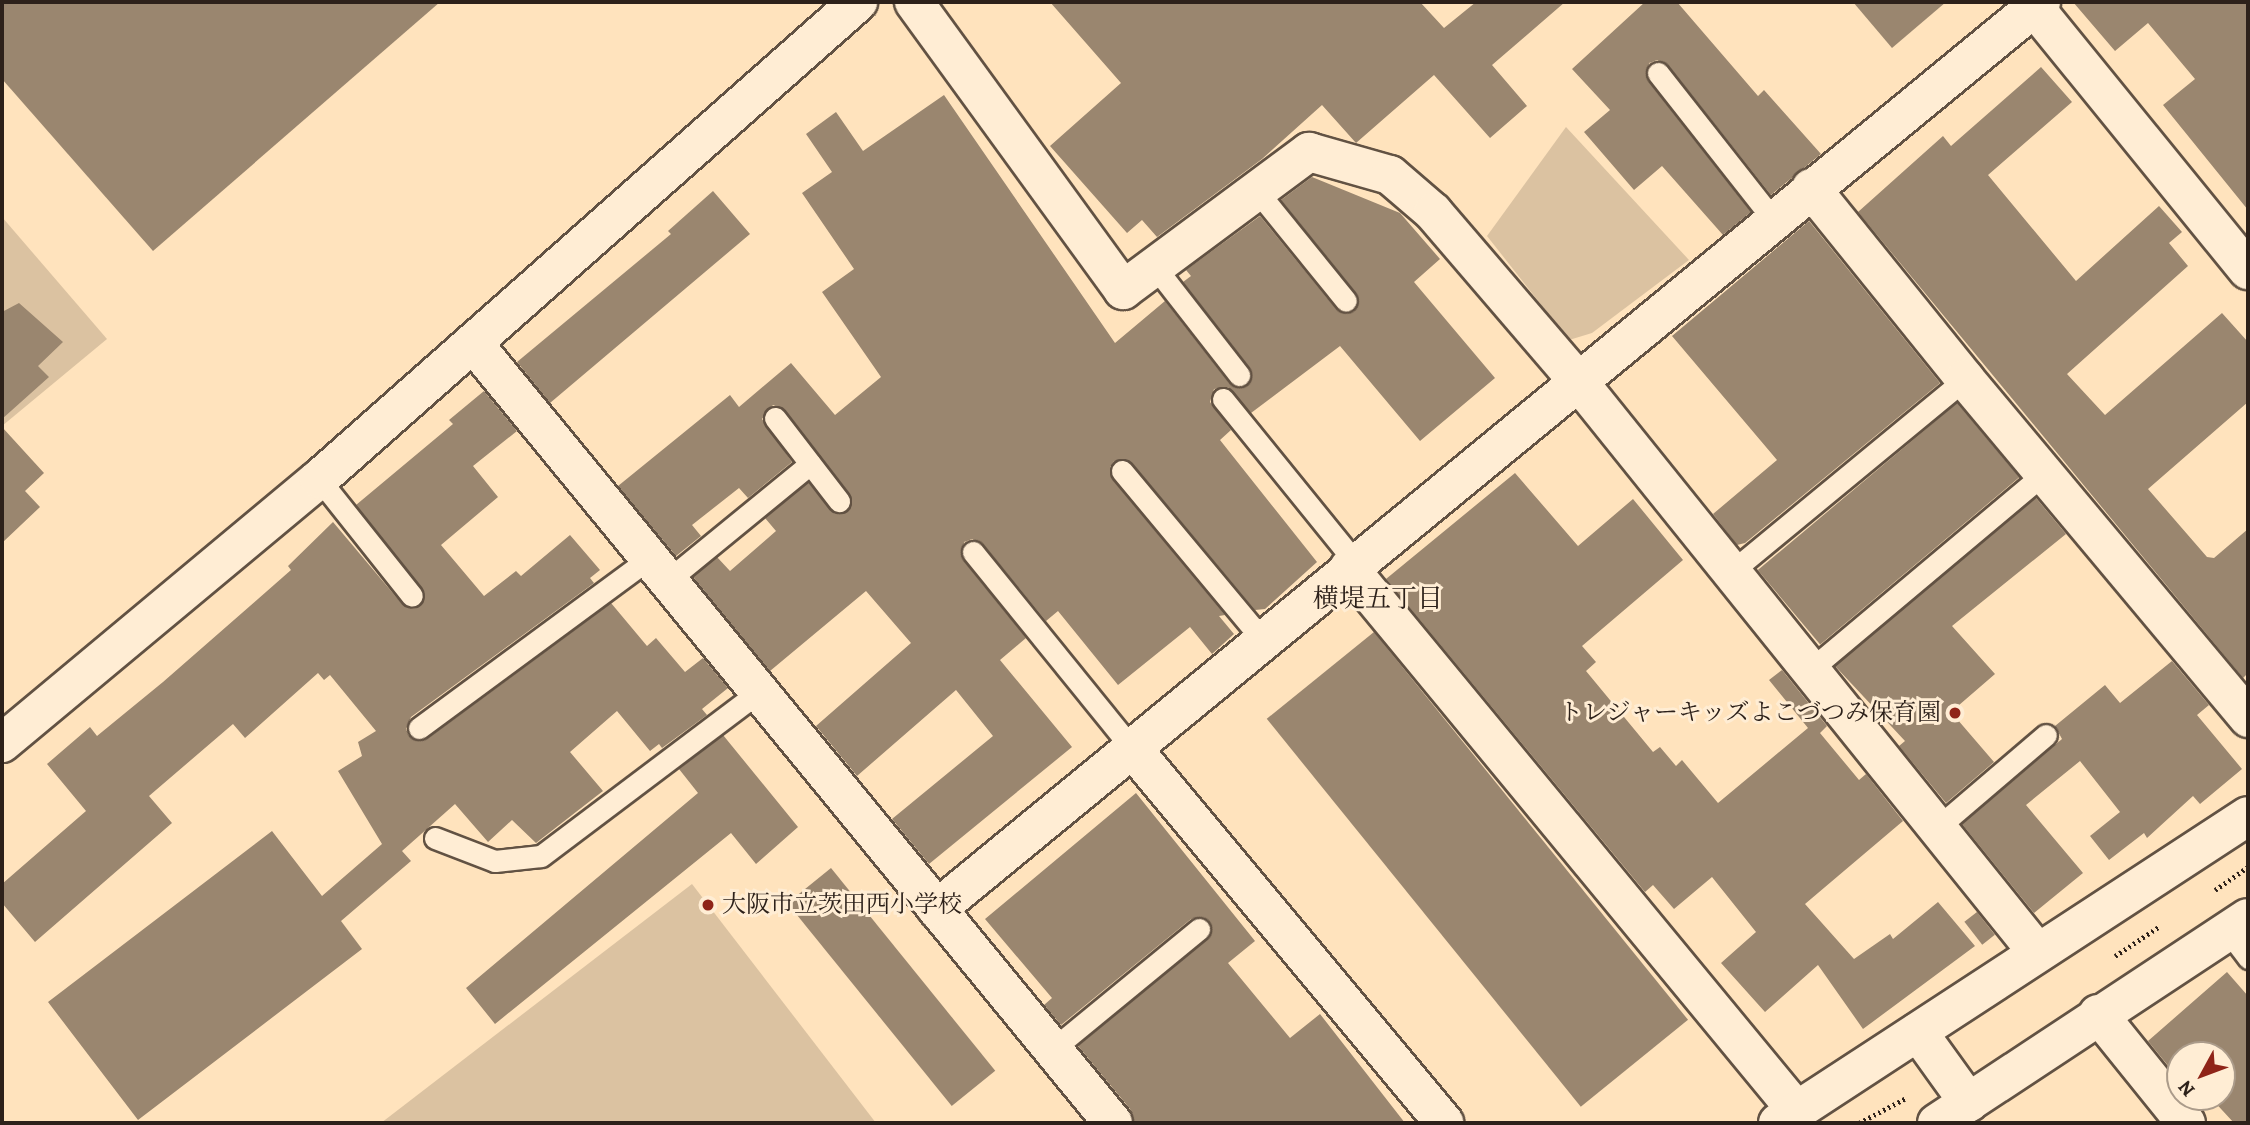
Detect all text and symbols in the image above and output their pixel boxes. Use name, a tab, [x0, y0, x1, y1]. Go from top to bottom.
district label: 横堤五丁目	[1313, 583, 1443, 615]
place label: トレジャーキッズよこづつみ保育園	[1557, 699, 1941, 727]
marker: トレジャーキッズよこづつみ保育園	[1947, 705, 1963, 721]
place label: 大阪市立茨田西小学校	[722, 891, 962, 919]
marker: 大阪市立茨田西小学校	[700, 897, 716, 913]
north arrow	[2166, 1041, 2236, 1111]
text: N	[2172, 1075, 2201, 1102]

